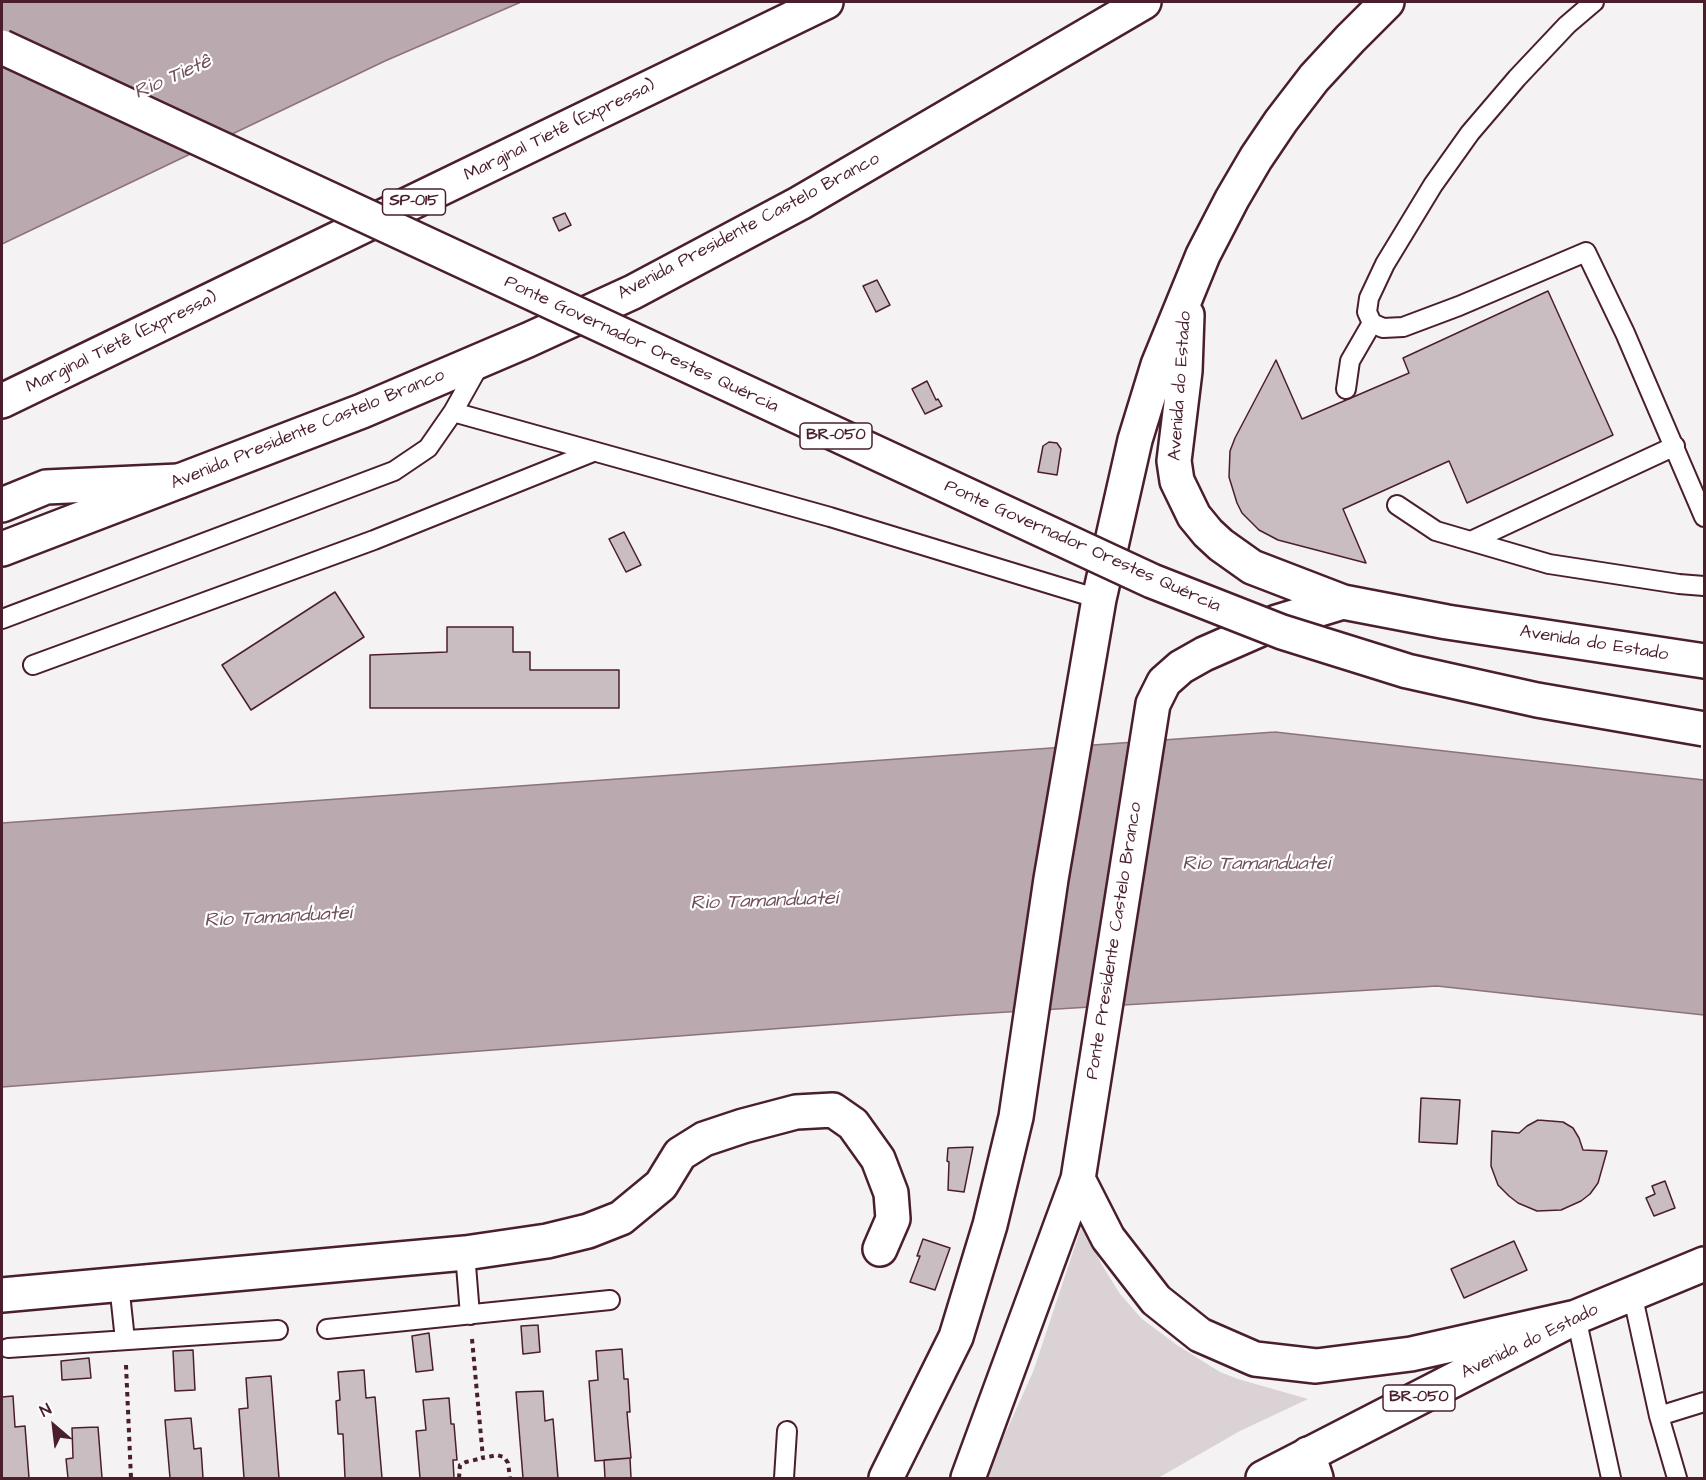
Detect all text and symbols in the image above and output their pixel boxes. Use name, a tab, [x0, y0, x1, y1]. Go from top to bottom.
water label: Rio Tietê	[131, 50, 215, 106]
street label: Marginal Tietê (Expressa)	[461, 75, 659, 187]
street label: Avenida Presidente Castelo Branco	[614, 149, 884, 305]
road number: SP-015	[382, 189, 446, 215]
street label: Ponte Governador Orestes Quércia	[500, 272, 782, 418]
street label: Marginal Tietê (Expressa)	[23, 287, 221, 399]
street label: Avenida do Estado	[1165, 310, 1197, 462]
street label: Avenida Presidente Castelo Branco	[168, 365, 448, 495]
road number: BR-050	[800, 423, 872, 449]
street label: Ponte Governador Orestes Quércia	[941, 476, 1223, 618]
street label: Avenida do Estado	[1518, 622, 1670, 666]
street label: Ponte Presidente Castelo Branco	[1082, 801, 1148, 1081]
water label: Rio Tamanduateí	[1182, 853, 1330, 877]
water label: Rio Tamanduateí	[690, 887, 838, 917]
water label: Rio Tamanduateí	[204, 902, 352, 934]
street label: Avenida do Estado	[1458, 1299, 1602, 1385]
road number: BR-050	[1383, 1385, 1455, 1411]
north arrow	[24, 1396, 84, 1456]
text: N	[36, 1398, 55, 1422]

